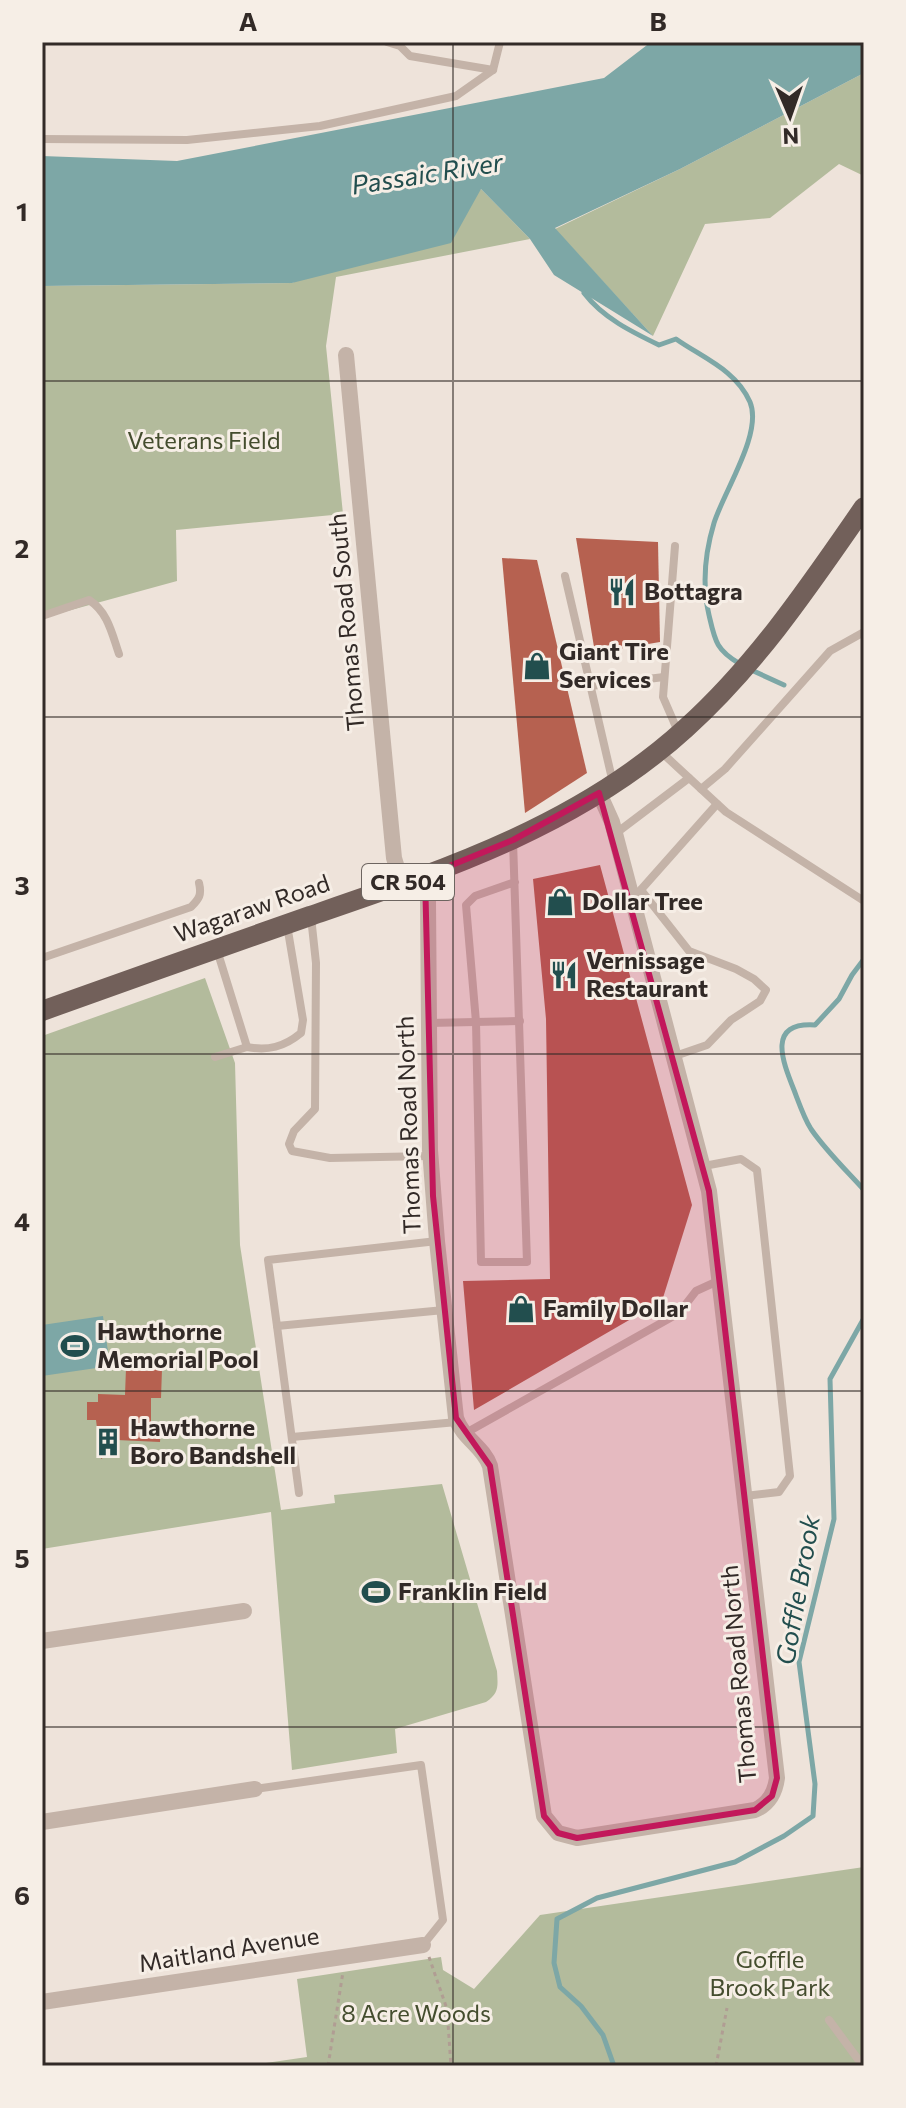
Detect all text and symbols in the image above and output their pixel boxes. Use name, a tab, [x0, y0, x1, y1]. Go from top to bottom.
text: A	[239, 5, 258, 36]
text: B	[649, 5, 667, 36]
north arrow	[750, 76, 830, 156]
text: N	[782, 123, 799, 150]
water label: Passaic River	[349, 145, 506, 200]
text: 1	[16, 195, 28, 226]
park label: Veterans Field	[127, 425, 281, 454]
street label: Thomas Road South	[322, 512, 369, 732]
text: 2	[15, 532, 29, 563]
place label: Bottagra	[644, 576, 743, 605]
restaurant icon: Bottagra	[607, 577, 637, 607]
place label: Giant Tire Services	[559, 636, 669, 693]
shop icon: Giant Tire Services	[522, 651, 552, 681]
road number: CR 504	[362, 864, 454, 900]
street label: Wagaraw Road	[170, 867, 333, 948]
text: 3	[14, 869, 30, 900]
place label: Dollar Tree	[582, 886, 703, 915]
shop icon: Dollar Tree	[545, 887, 575, 917]
place label: Vernissage Restaurant	[586, 945, 708, 1002]
restaurant icon: Vernissage Restaurant	[549, 960, 579, 990]
street label: Thomas Road North	[389, 1015, 426, 1235]
text: 4	[14, 1205, 30, 1236]
place label: Family Dollar	[543, 1293, 689, 1322]
shop icon: Family Dollar	[506, 1294, 536, 1324]
place label: Hawthorne Memorial Pool	[97, 1316, 259, 1373]
sports icon: Hawthorne Memorial Pool	[60, 1331, 90, 1361]
place label: Hawthorne Boro Bandshell	[130, 1412, 296, 1469]
building icon: Hawthorne Boro Bandshell	[93, 1427, 123, 1457]
water label: Goffle Brook	[768, 1512, 825, 1667]
text: 5	[14, 1542, 30, 1573]
street label: Thomas Road North	[714, 1564, 761, 1784]
place label: Franklin Field	[398, 1576, 547, 1605]
sports icon: Franklin Field	[361, 1577, 391, 1607]
text: 6	[14, 1879, 30, 1910]
street label: Maitland Avenue	[137, 1920, 321, 1977]
park label: Goffle Brook Park	[709, 1944, 831, 2001]
park label: 8 Acre Woods	[341, 1998, 491, 2027]

